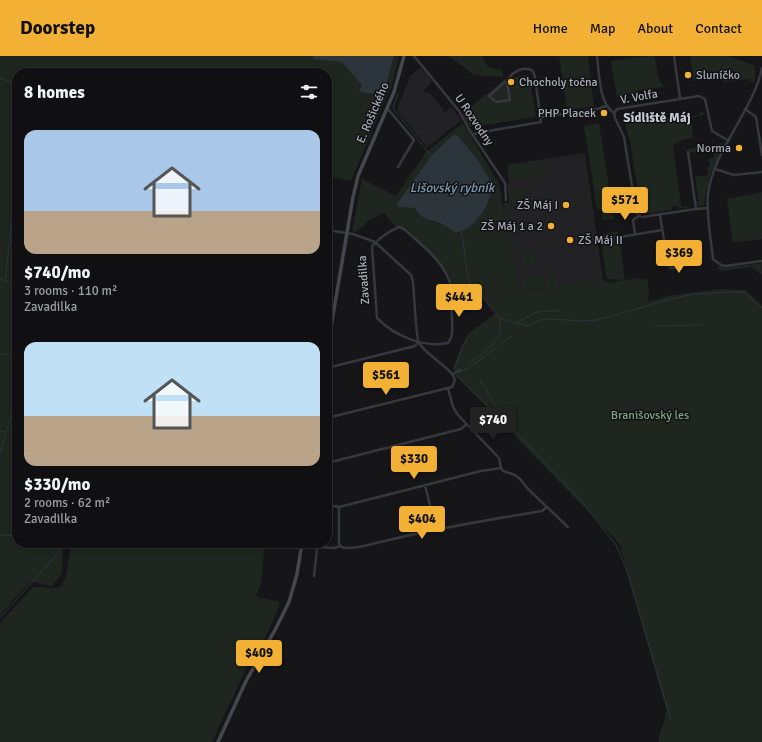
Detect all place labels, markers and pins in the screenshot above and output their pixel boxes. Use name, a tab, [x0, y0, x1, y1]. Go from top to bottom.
place label: Sluníčko	[696, 68, 740, 83]
marker: Sluníčko	[683, 70, 693, 80]
place label: Chocholy točna	[519, 75, 598, 90]
marker: Chocholy točna	[506, 77, 516, 87]
place label: PHP Placek	[538, 106, 596, 121]
marker: PHP Placek	[599, 108, 609, 118]
place label: Norma	[697, 141, 731, 156]
marker: Norma	[734, 143, 744, 153]
pin: $571	[601, 187, 649, 221]
place label: ZŠ Máj I	[517, 198, 558, 213]
marker: ZŠ Máj I	[561, 200, 571, 210]
place label: ZŠ Máj 1 a 2	[481, 219, 543, 234]
marker: ZŠ Máj 1 a 2	[546, 221, 556, 231]
place label: ZŠ Máj II	[578, 233, 623, 248]
marker: ZŠ Máj II	[565, 235, 575, 245]
pin: $369	[655, 240, 703, 274]
pin: $441	[435, 284, 483, 318]
pin: $561	[362, 362, 410, 396]
pin: $740	[469, 407, 517, 441]
pin: $330	[390, 446, 438, 480]
pin: $404	[398, 506, 446, 540]
pin: $409	[235, 640, 283, 674]

